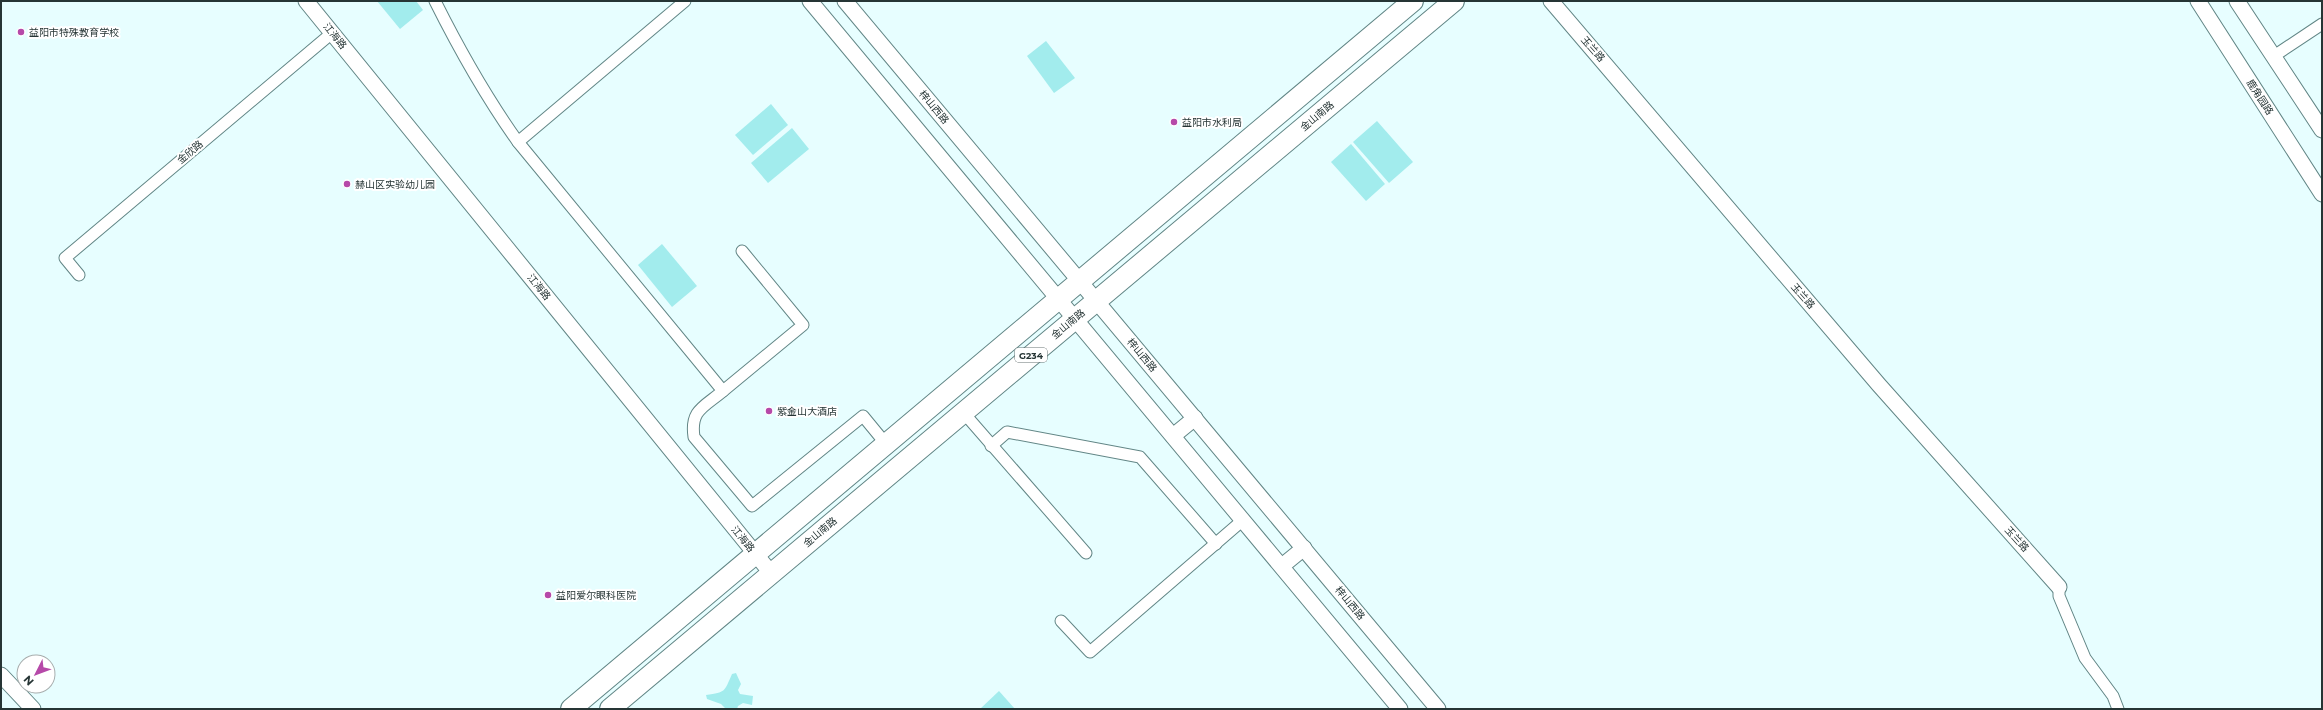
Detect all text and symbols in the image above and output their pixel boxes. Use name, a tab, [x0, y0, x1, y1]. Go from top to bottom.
street label: 江海路	[321, 20, 349, 52]
place label: 益阳市特殊教育学校	[29, 26, 119, 39]
marker: 益阳市特殊教育学校	[16, 27, 26, 37]
street label: 玉兰路	[1578, 33, 1608, 65]
street label: 鹿角园路	[2244, 77, 2276, 117]
street label: 梓山西路	[916, 88, 952, 126]
street label: 金山南路	[1298, 98, 1336, 134]
place label: 益阳市水利局	[1182, 116, 1242, 129]
marker: 益阳市水利局	[1169, 117, 1179, 127]
street label: 金欣路	[174, 137, 206, 167]
place label: 赫山区实验幼儿园	[355, 178, 435, 191]
marker: 赫山区实验幼儿园	[342, 179, 352, 189]
street label: 江海路	[525, 271, 553, 303]
street label: 玉兰路	[1788, 280, 1818, 312]
street label: 金山南路	[1049, 306, 1087, 342]
street label: 梓山西路	[1124, 336, 1160, 374]
road number: G234	[1015, 348, 1047, 362]
place label: 紫金山大酒店	[777, 405, 837, 418]
marker: 紫金山大酒店	[764, 406, 774, 416]
street label: 金山南路	[801, 514, 839, 550]
street label: 江海路	[729, 523, 757, 555]
street label: 玉兰路	[2002, 524, 2032, 554]
street label: 梓山西路	[1332, 584, 1368, 622]
place label: 益阳爱尔眼科医院	[556, 589, 636, 602]
marker: 益阳爱尔眼科医院	[543, 590, 553, 600]
north arrow	[16, 654, 56, 694]
text: N	[20, 673, 37, 689]

